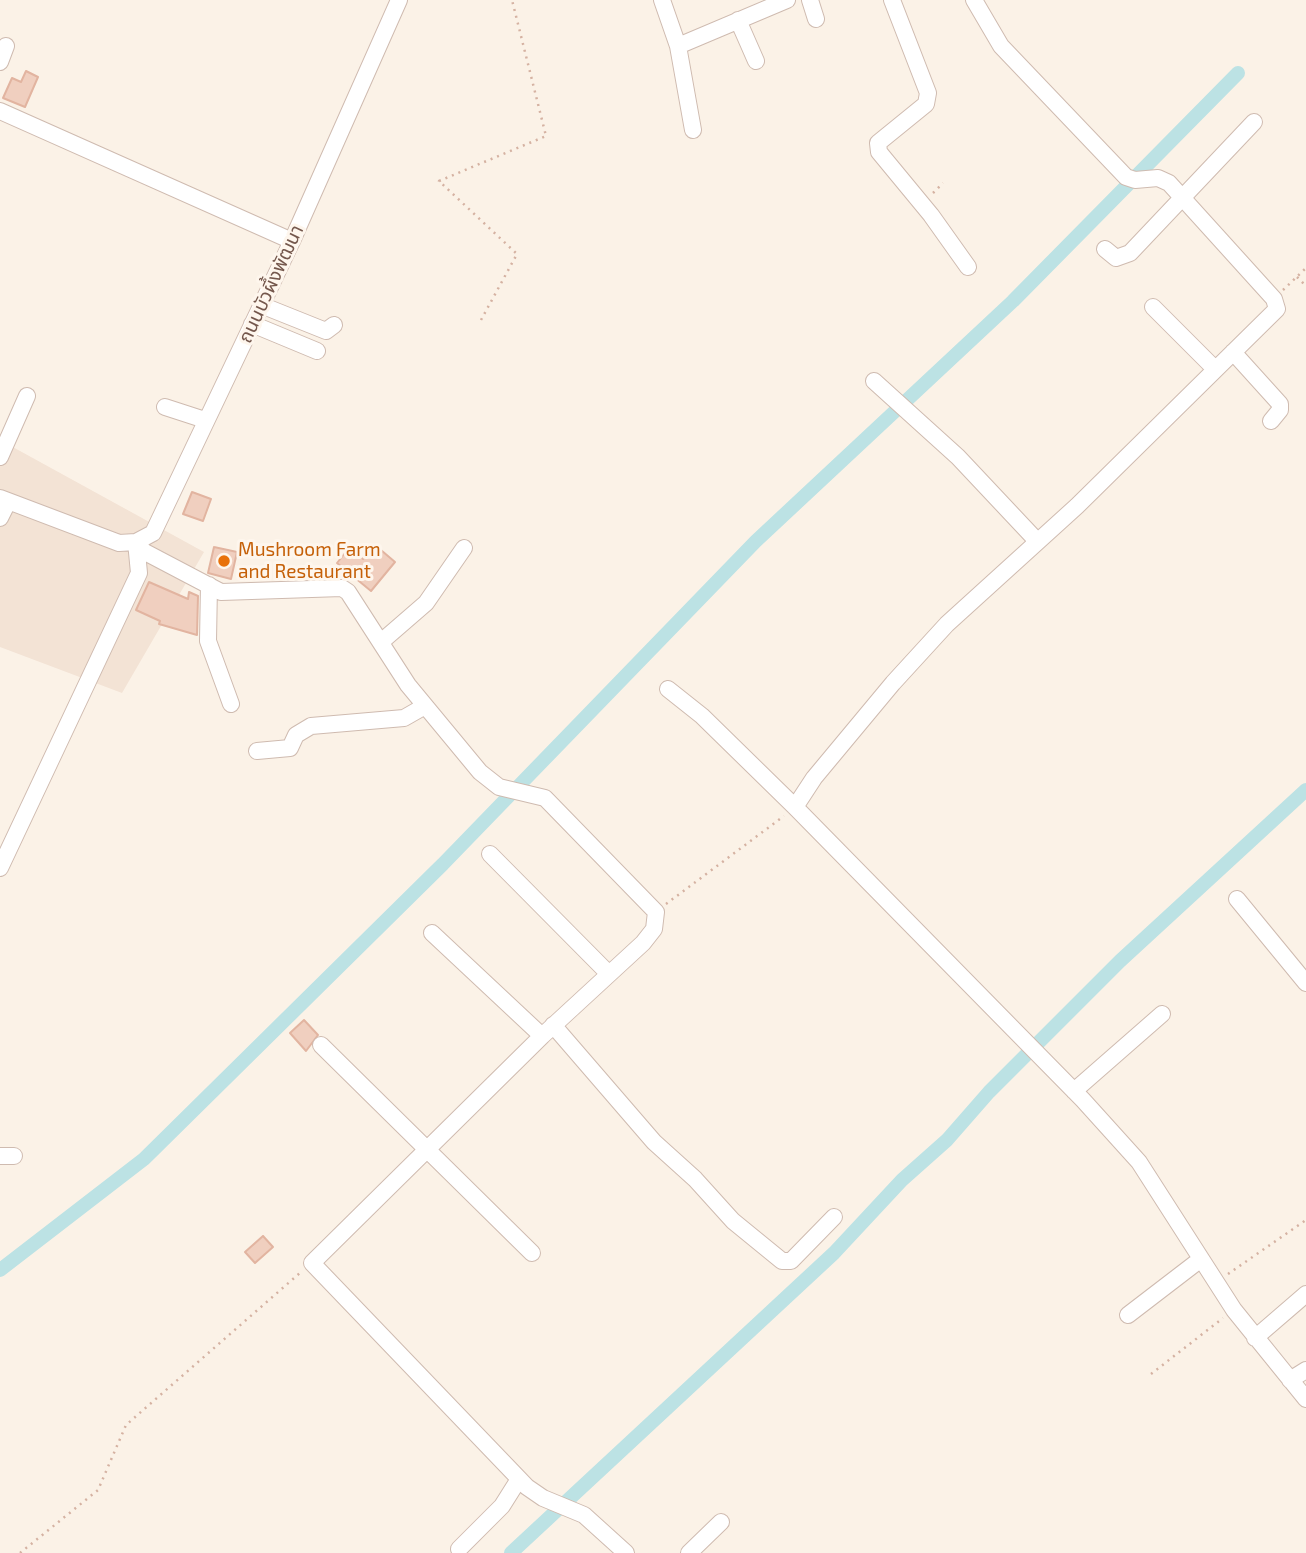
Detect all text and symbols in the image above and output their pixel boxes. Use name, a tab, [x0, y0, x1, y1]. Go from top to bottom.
street label: ถนนบัวผึ้งพัฒนา	[234, 221, 308, 347]
place label: Mushroom Farm and Restaurant	[238, 539, 381, 583]
marker: Mushroom Farm and Restaurant	[216, 553, 232, 569]

